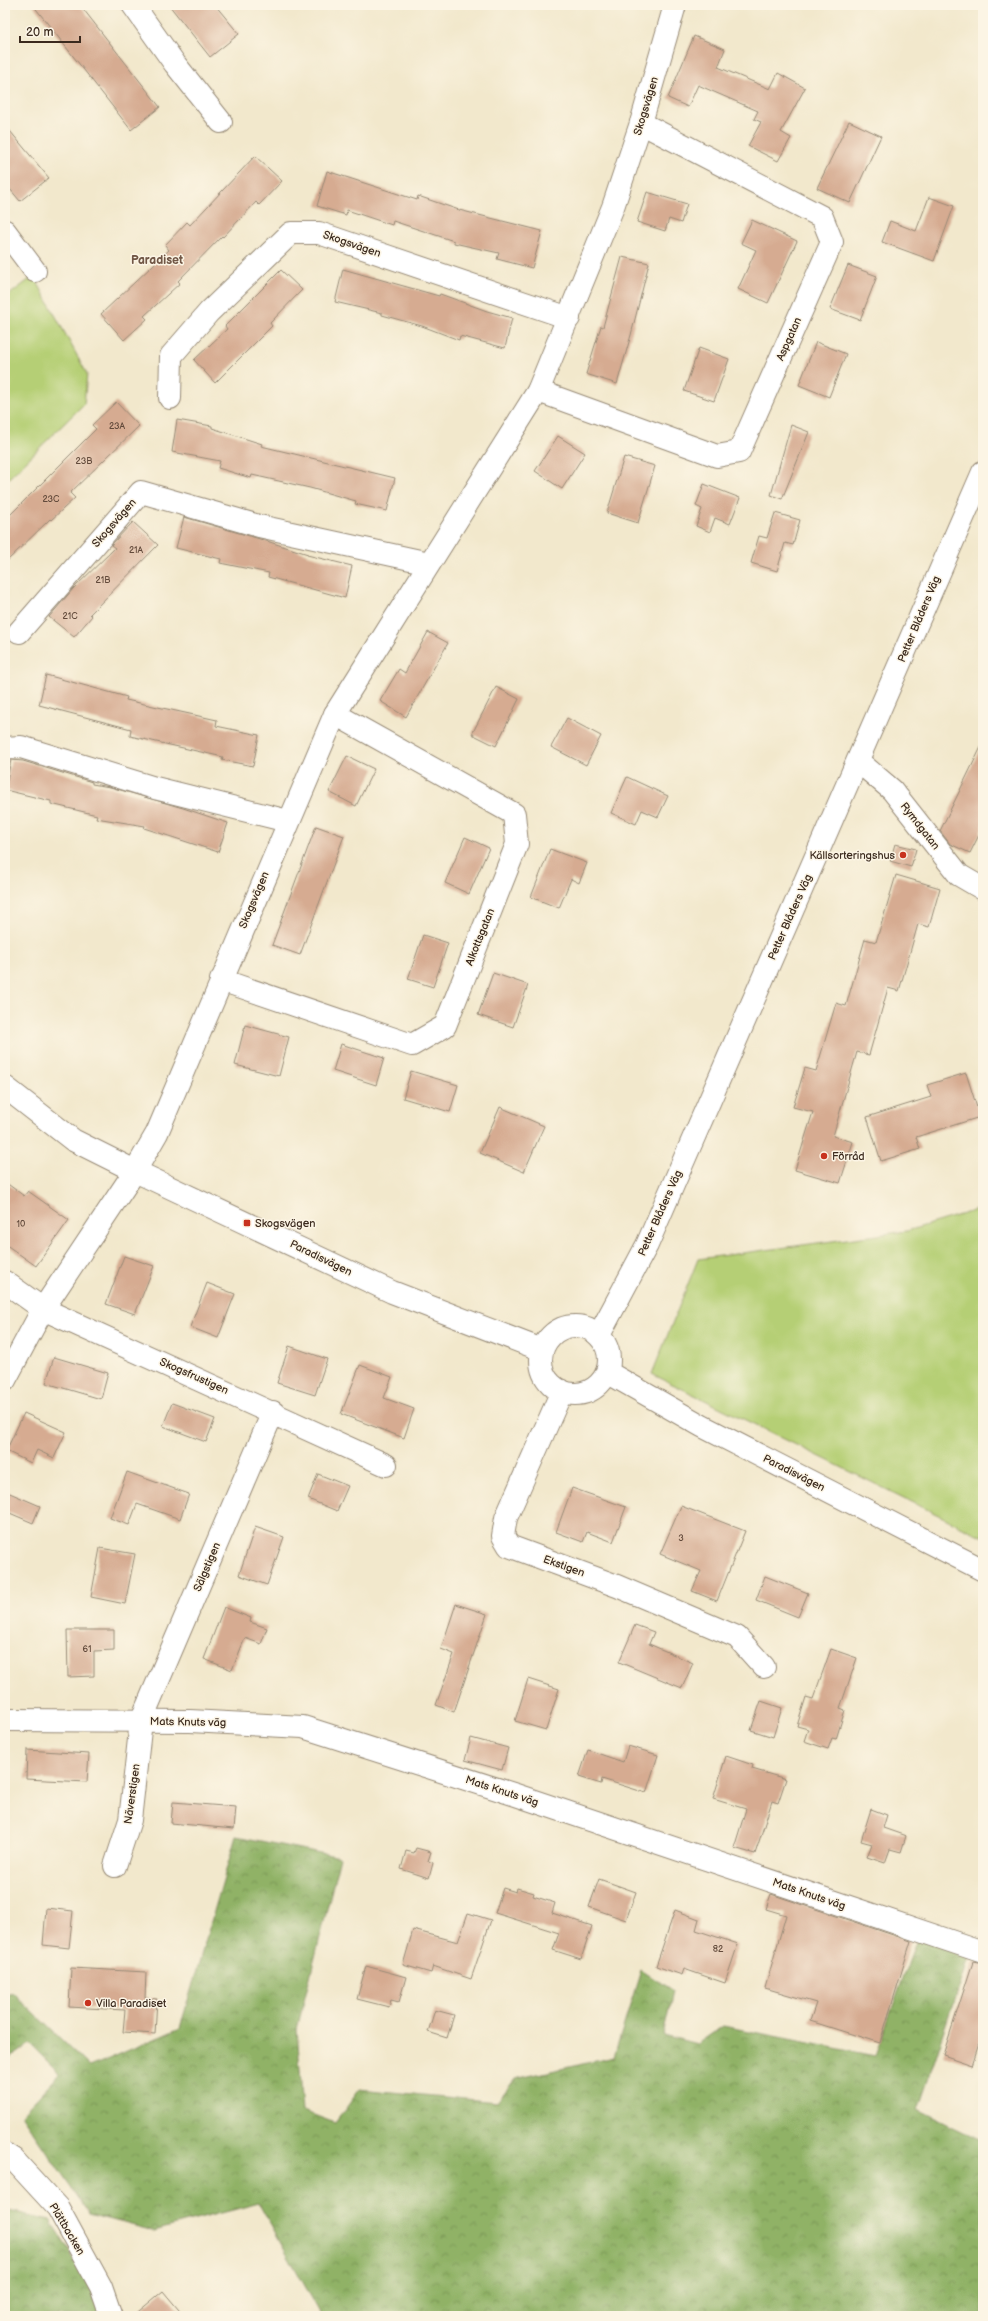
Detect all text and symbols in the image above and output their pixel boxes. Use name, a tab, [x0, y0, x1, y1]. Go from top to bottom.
scale bar	[20, 18, 80, 44]
text: 20 m	[26, 25, 53, 40]
street label: Skogsvägen	[631, 75, 661, 137]
street label: Skogsvägen	[321, 228, 383, 260]
district label: Paradiset	[131, 253, 183, 268]
street label: Aspgatan	[774, 315, 804, 363]
house number: 23A	[109, 421, 126, 432]
house number: 23B	[76, 456, 92, 467]
house number: 23C	[42, 494, 60, 505]
street label: Skogsvägen	[89, 496, 139, 550]
house number: 21A	[129, 545, 144, 556]
street label: Petter Blåders Väg	[895, 574, 943, 664]
house number: 21B	[96, 575, 110, 586]
house number: 21C	[62, 611, 78, 622]
street label: Rymdgatan	[898, 800, 942, 852]
place label: Källsorteringshus	[809, 849, 896, 862]
marker: Källsorteringshus	[898, 850, 908, 860]
street label: Skogsvägen	[236, 870, 272, 930]
street label: Petter Blåders Väg	[765, 872, 815, 962]
street label: Alkottsgatan	[463, 906, 497, 968]
place label: Förråd	[832, 1150, 865, 1163]
marker: Förråd	[819, 1151, 829, 1161]
street label: Petter Blåders Väg	[635, 1168, 685, 1258]
place label: Skogsvägen	[255, 1217, 315, 1230]
marker: Skogsvägen	[242, 1218, 252, 1228]
house number: 10	[17, 1219, 25, 1230]
street label: Paradisvägen	[288, 1237, 354, 1279]
street label: Skogsfrustigen	[158, 1355, 230, 1397]
street label: Paradisvägen	[761, 1452, 827, 1494]
house number: 3	[678, 1533, 684, 1544]
street label: Sälgstigen	[191, 1540, 223, 1594]
street label: Ekstigen	[542, 1553, 586, 1579]
house number: 61	[83, 1644, 91, 1655]
street label: Mats Knuts väg	[150, 1715, 226, 1729]
street label: Näverstigen	[121, 1763, 143, 1825]
street label: Mats Knuts väg	[464, 1773, 540, 1809]
street label: Mats Knuts väg	[771, 1875, 847, 1913]
house number: 82	[713, 1944, 724, 1955]
place label: Villa Paradiset	[96, 1997, 167, 2010]
marker: Villa Paradiset	[83, 1998, 93, 2008]
street label: Plättbacken	[46, 2201, 88, 2257]

